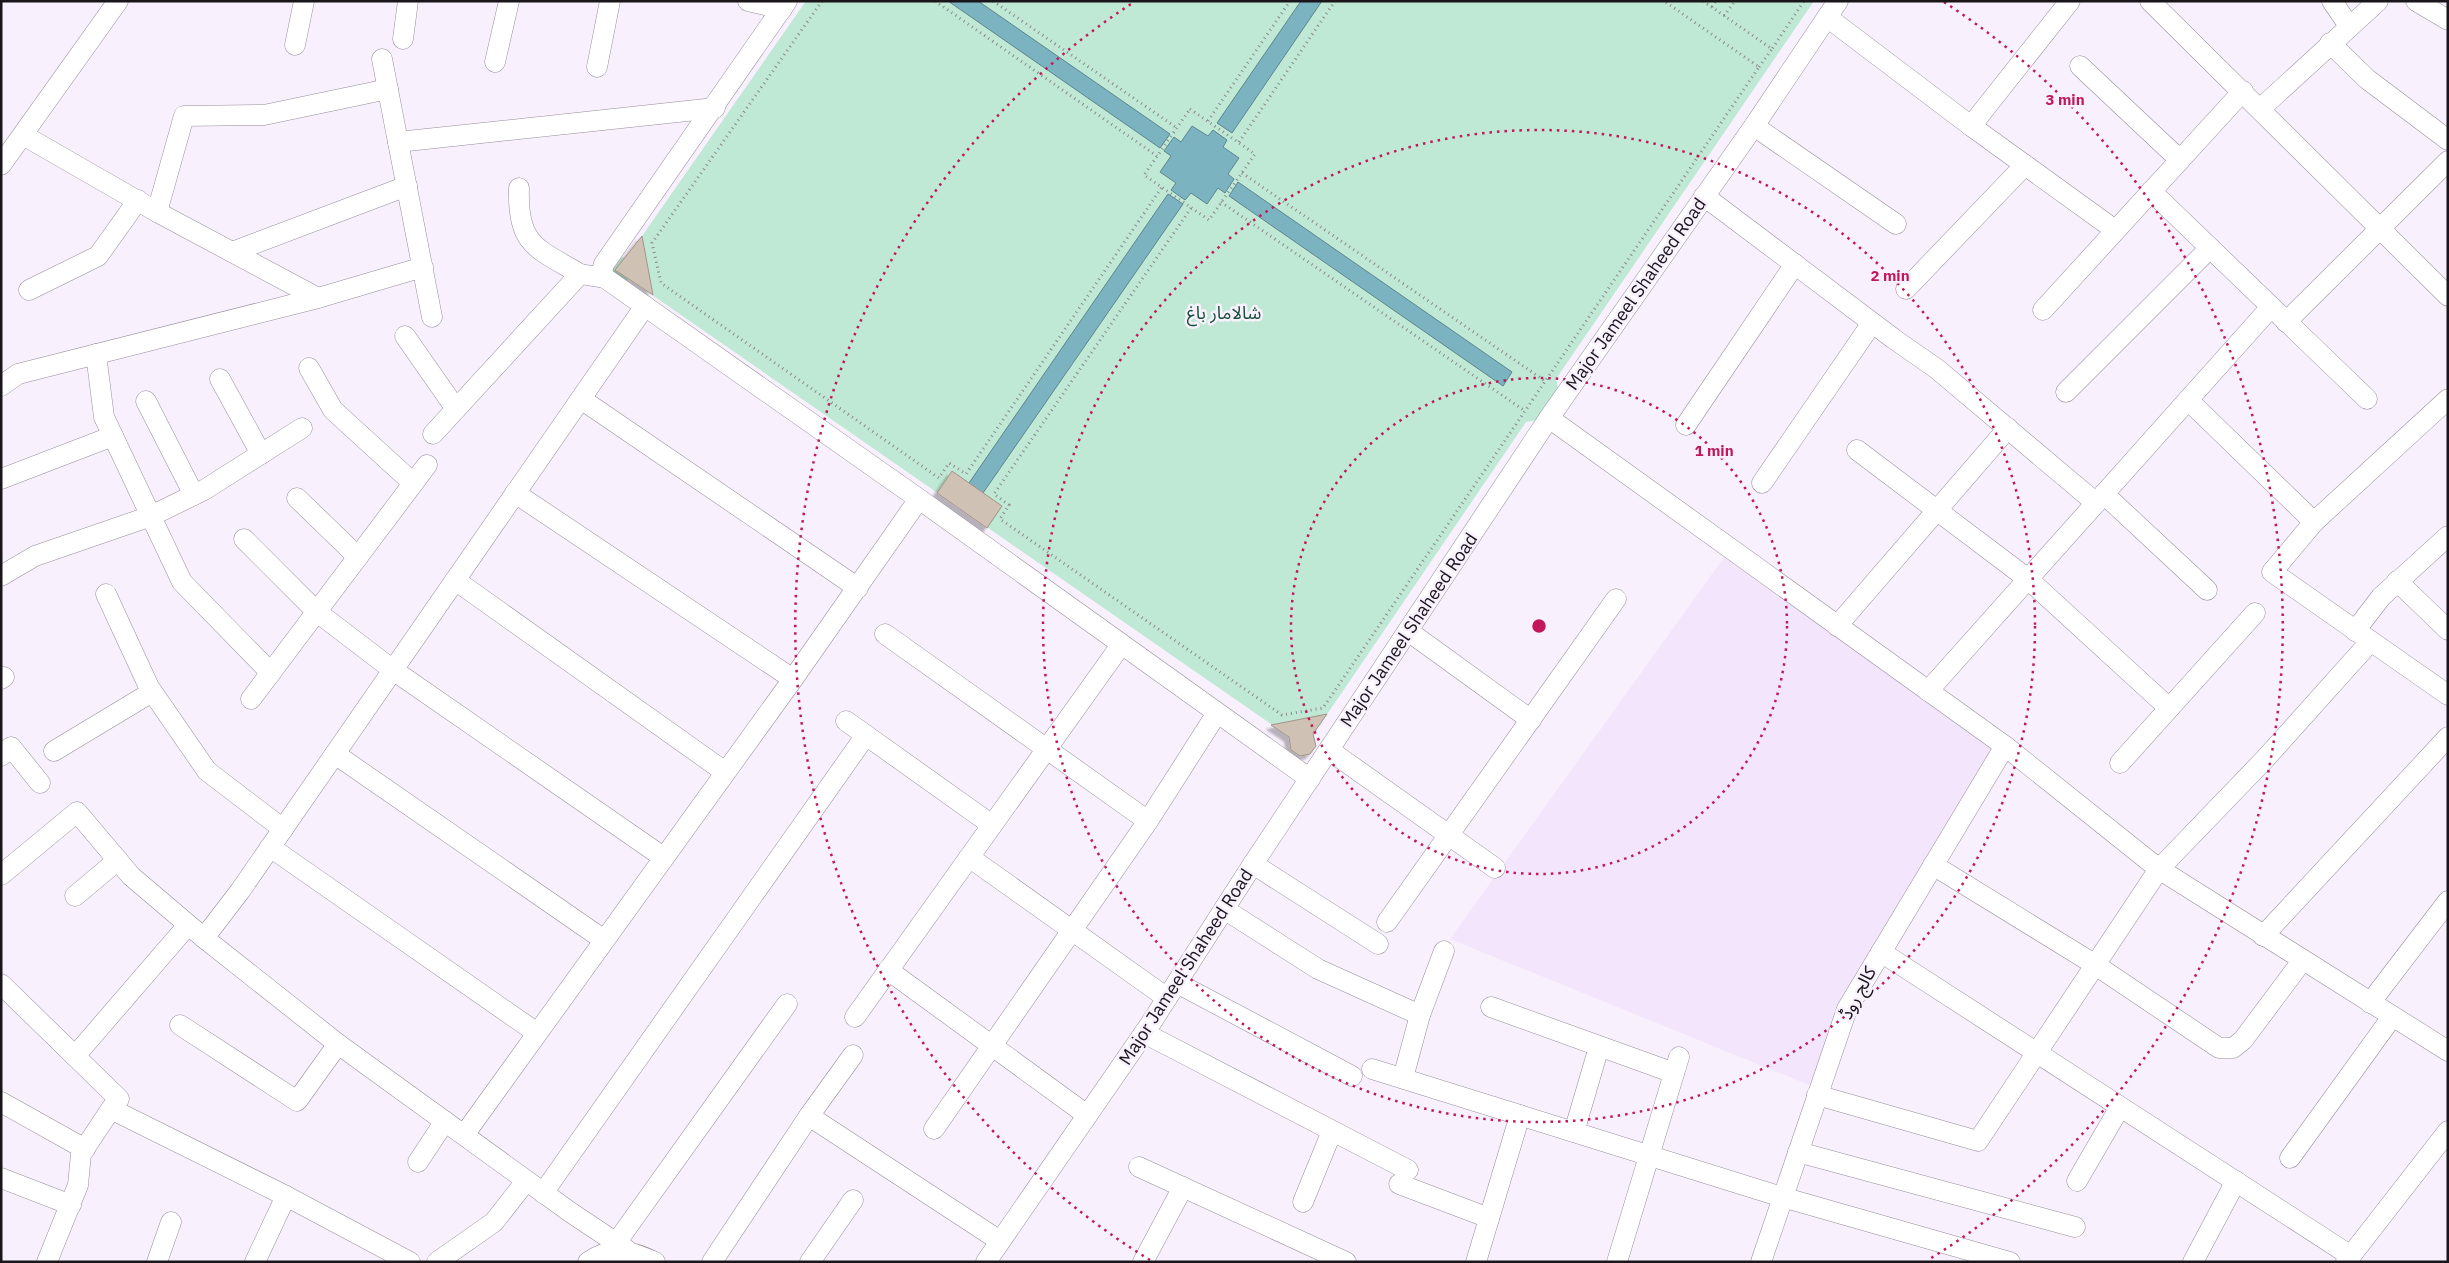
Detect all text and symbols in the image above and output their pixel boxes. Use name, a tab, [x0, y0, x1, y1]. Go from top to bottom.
text: 3 min	[2045, 90, 2085, 109]
street label: Major Jameel Shaheed Road	[1560, 193, 1711, 394]
text: 2 min	[1870, 266, 1910, 285]
park label: شالامار باغ	[1187, 301, 1261, 327]
text: 1 min	[1694, 441, 1734, 460]
street label: Major Jameel Shaheed Road	[1335, 528, 1482, 731]
centre of rings	[1530, 617, 1548, 635]
street label: Major Jameel Shaheed Road	[1113, 864, 1258, 1069]
street label: کالج روڈ	[1834, 962, 1883, 1024]

